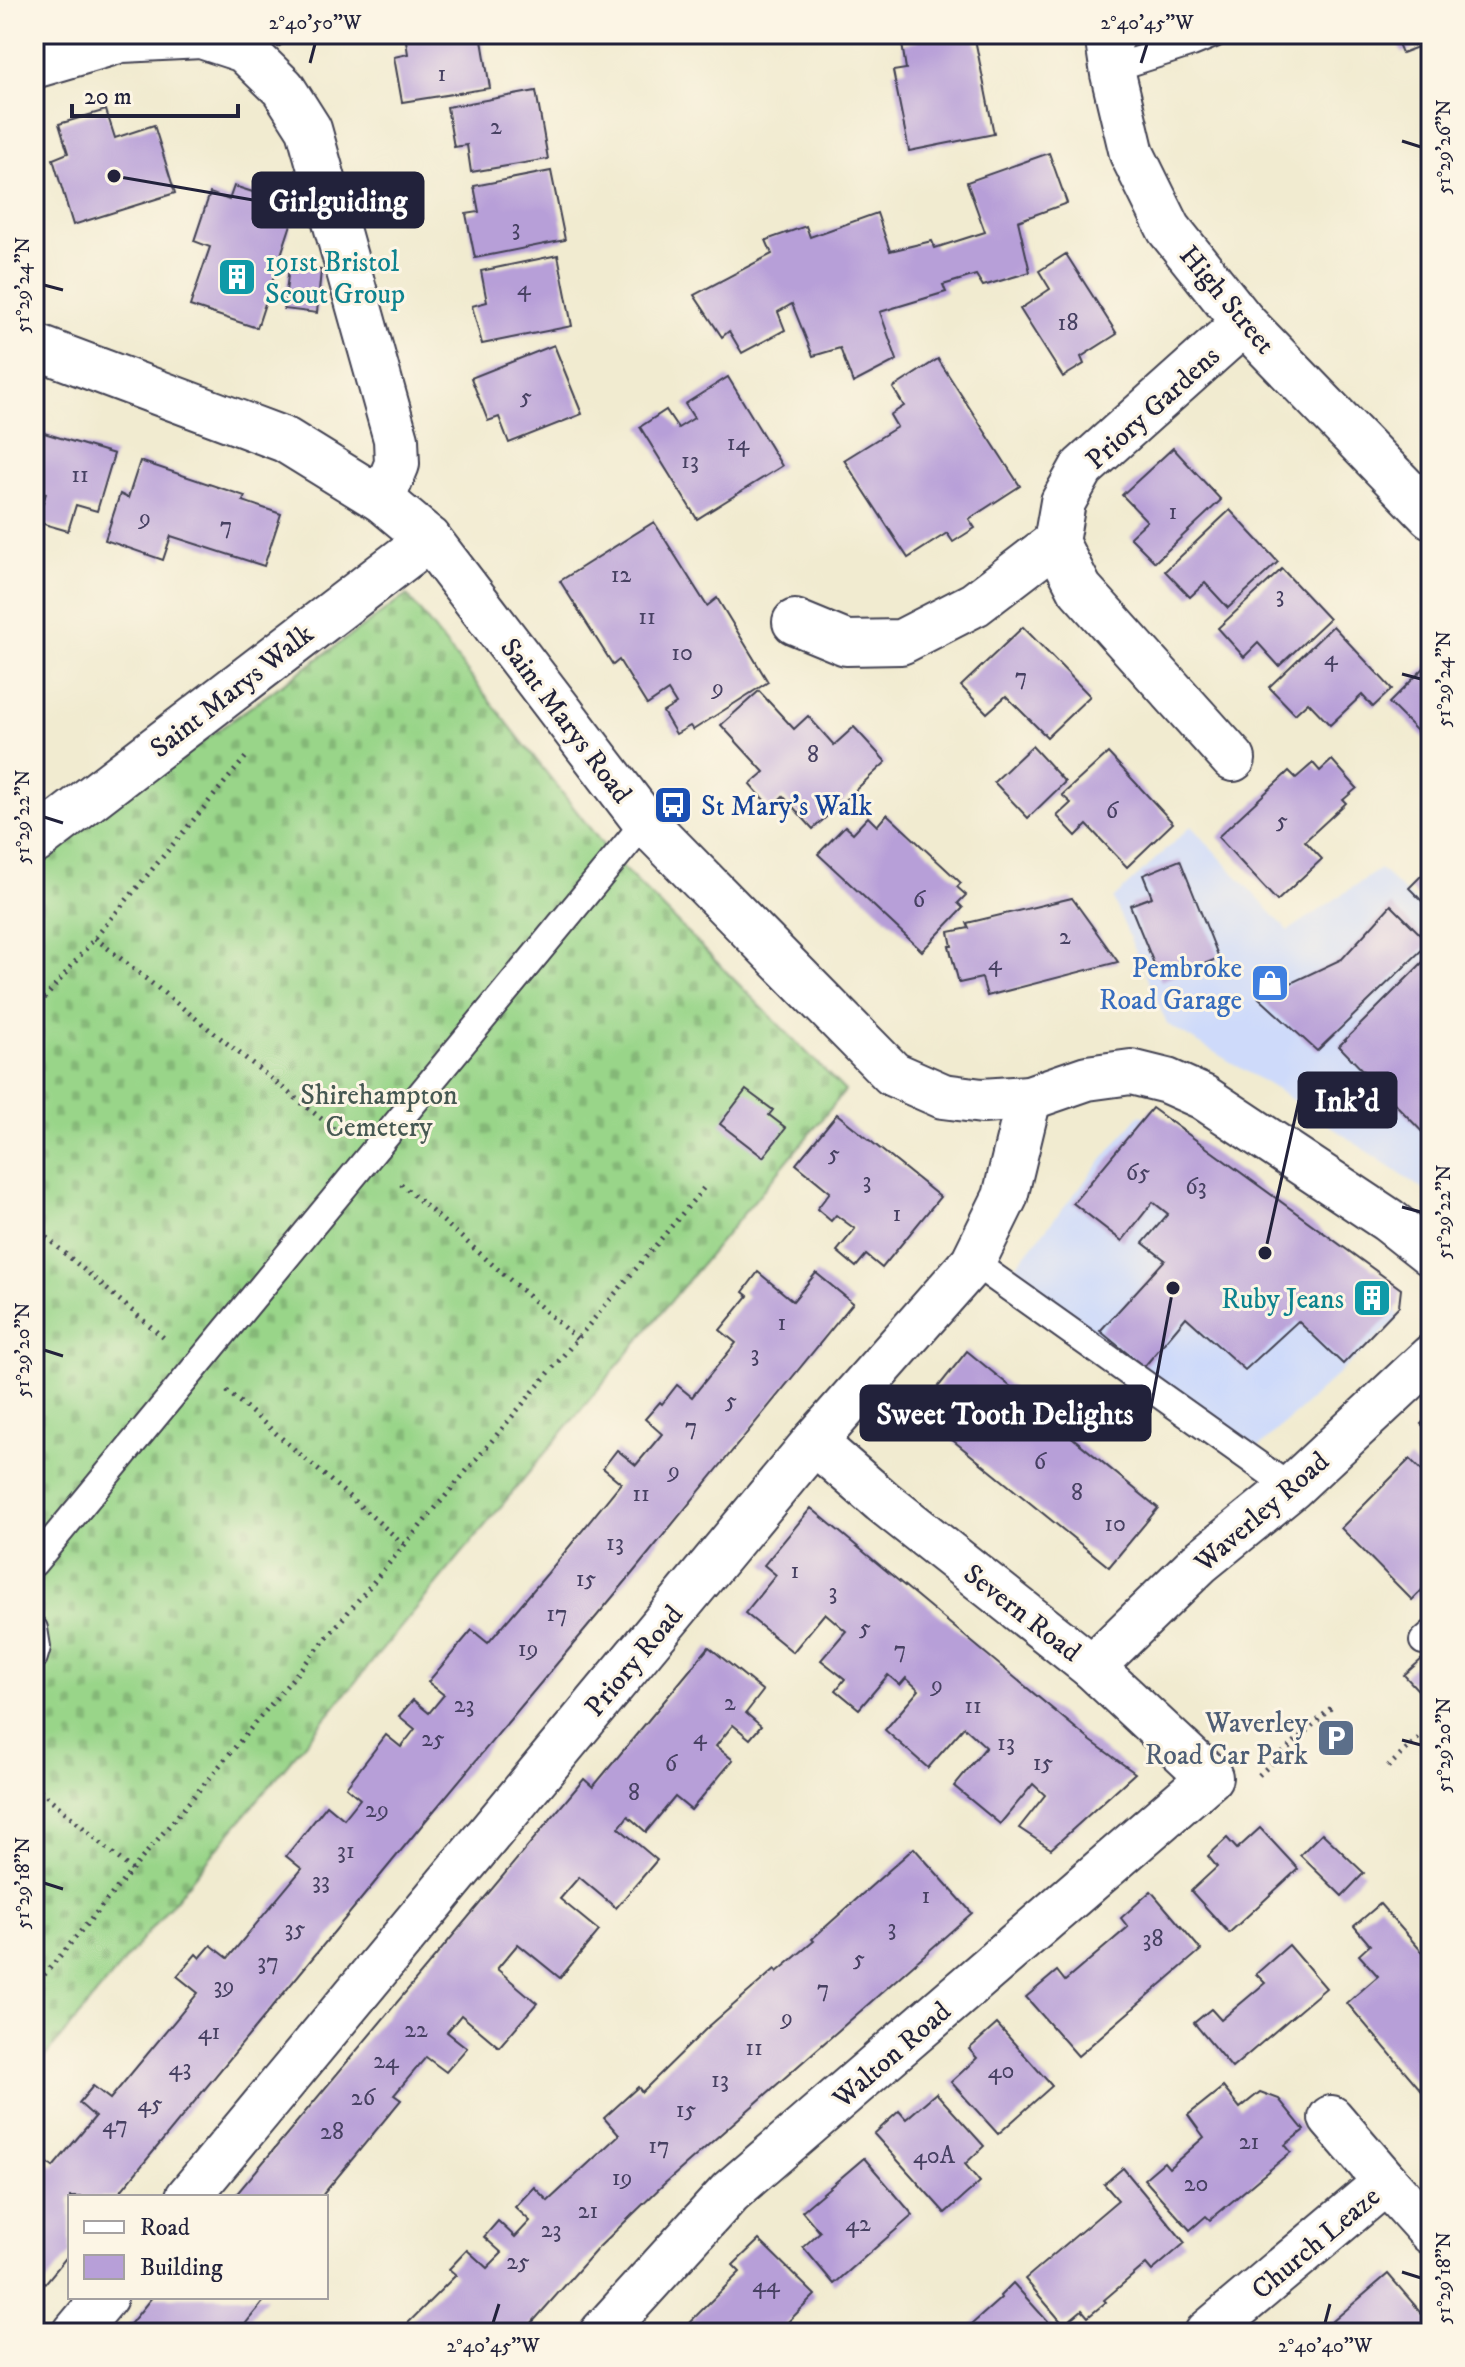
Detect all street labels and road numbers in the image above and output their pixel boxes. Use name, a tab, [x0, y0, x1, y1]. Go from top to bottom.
street label: High Street	[1171, 238, 1282, 362]
street label: Priory Gardens	[1079, 339, 1227, 477]
street label: Saint Marys Walk	[143, 616, 321, 766]
street label: Saint Marys Road	[492, 631, 639, 810]
street label: Waverley Road	[1187, 1444, 1337, 1581]
street label: Severn Road	[956, 1557, 1088, 1670]
street label: Priory Road	[577, 1598, 691, 1724]
street label: Walton Road	[825, 1994, 958, 2117]
street label: Church Leaze	[1245, 2179, 1387, 2307]

